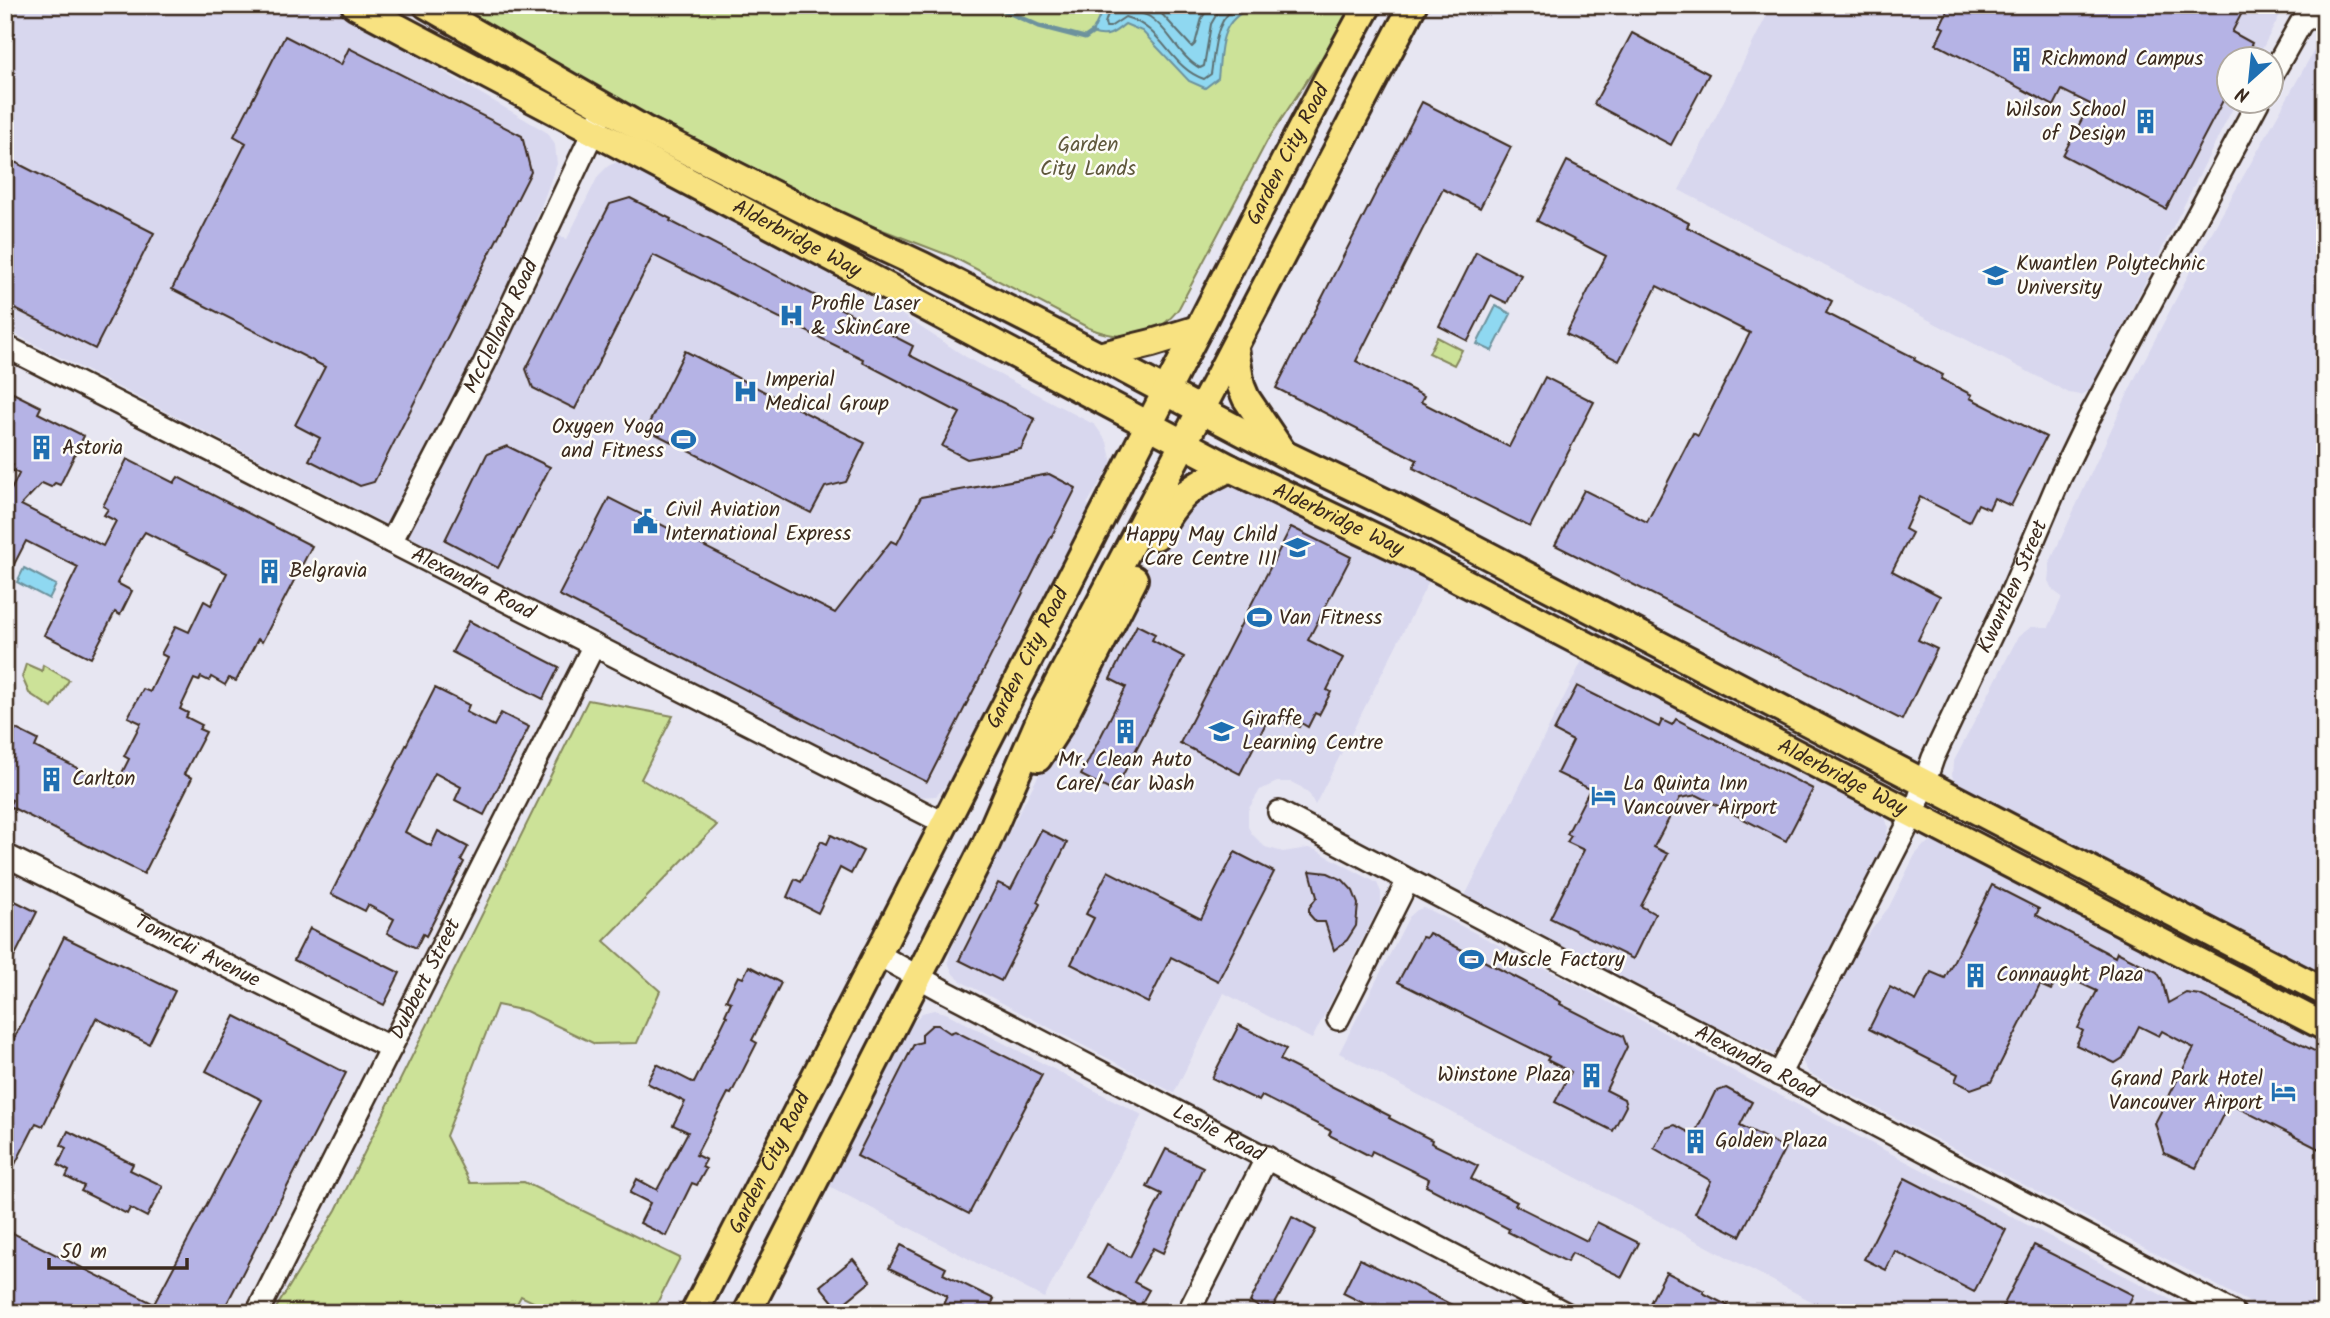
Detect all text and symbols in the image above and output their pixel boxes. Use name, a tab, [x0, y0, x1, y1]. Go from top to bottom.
place label: Richmond Campus	[2041, 43, 2203, 76]
building icon: Richmond Campus	[2007, 45, 2035, 73]
north arrow	[2214, 46, 2284, 116]
street label: Garden City Road	[1238, 77, 1339, 231]
text: N	[2231, 77, 2255, 109]
place label: Wilson School of Design	[2005, 94, 2126, 151]
building icon: Wilson School of Design	[2132, 108, 2160, 136]
park label: Garden City Lands	[1040, 129, 1136, 186]
street label: Alderbridge Way	[726, 191, 868, 287]
place label: Kwantlen Polytechnic University	[2016, 248, 2206, 305]
street label: McClelland Road	[455, 253, 548, 400]
school or university icon: Kwantlen Polytechnic University	[1982, 262, 2010, 290]
place label: Profile Laser & SkinCare	[811, 288, 921, 345]
hospital icon: Profile Laser & SkinCare	[777, 302, 805, 330]
place label: Imperial Medical Group	[765, 364, 889, 421]
hospital icon: Imperial Medical Group	[731, 378, 759, 406]
place label: Oxygen Yoga and Fitness	[552, 411, 664, 468]
sports icon: Oxygen Yoga and Fitness	[670, 425, 698, 453]
place label: Astoria	[62, 432, 123, 465]
building icon: Astoria	[28, 434, 56, 462]
street label: Alderbridge Way	[1267, 474, 1410, 565]
place label: Civil Aviation International Express	[665, 494, 851, 551]
public building icon: Civil Aviation International Express	[631, 508, 659, 536]
street label: Kwantlen Street	[1968, 514, 2057, 659]
place label: Happy May Child Care Centre III	[1126, 519, 1278, 576]
school or university icon: Happy May Child Care Centre III	[1283, 533, 1311, 561]
street label: Alexandra Road	[405, 538, 541, 629]
place label: Belgravia	[289, 555, 367, 588]
building icon: Belgravia	[255, 557, 283, 585]
street label: Garden City Road	[977, 581, 1078, 735]
place label: Van Fitness	[1279, 602, 1382, 635]
sports icon: Van Fitness	[1245, 604, 1273, 632]
place label: Giraffe Learning Centre	[1242, 703, 1384, 760]
building icon: Mr. Clean Auto Care/ Car Wash	[1111, 717, 1139, 745]
school or university icon: Giraffe Learning Centre	[1208, 717, 1236, 745]
street label: Alderbridge Way	[1771, 730, 1913, 825]
place label: Mr. Clean Auto Care/ Car Wash	[1056, 744, 1194, 801]
place label: Carlton	[72, 763, 135, 796]
building icon: Carlton	[38, 765, 66, 793]
place label: La Quinta Inn Vancouver Airport	[1623, 768, 1778, 825]
hotel icon: La Quinta Inn Vancouver Airport	[1589, 782, 1617, 810]
street label: Tomicki Avenue	[129, 906, 266, 997]
street label: Dubbert Street	[381, 912, 470, 1045]
place label: Muscle Factory	[1492, 944, 1625, 977]
sports icon: Muscle Factory	[1458, 946, 1486, 974]
place label: Connaught Plaza	[1996, 959, 2144, 992]
building icon: Connaught Plaza	[1962, 961, 1990, 989]
street label: Alexandra Road	[1689, 1016, 1824, 1109]
place label: Winstone Plaza	[1437, 1059, 1571, 1092]
building icon: Winstone Plaza	[1577, 1061, 1605, 1089]
place label: Grand Park Hotel Vancouver Airport	[2109, 1063, 2264, 1120]
hotel icon: Grand Park Hotel Vancouver Airport	[2269, 1077, 2297, 1105]
street label: Garden City Road	[720, 1086, 820, 1240]
street label: Leslie Road	[1167, 1096, 1271, 1171]
place label: Golden Plaza	[1715, 1125, 1828, 1158]
building icon: Golden Plaza	[1681, 1127, 1709, 1155]
scale bar	[49, 1227, 187, 1271]
text: 50 m	[60, 1236, 107, 1269]

